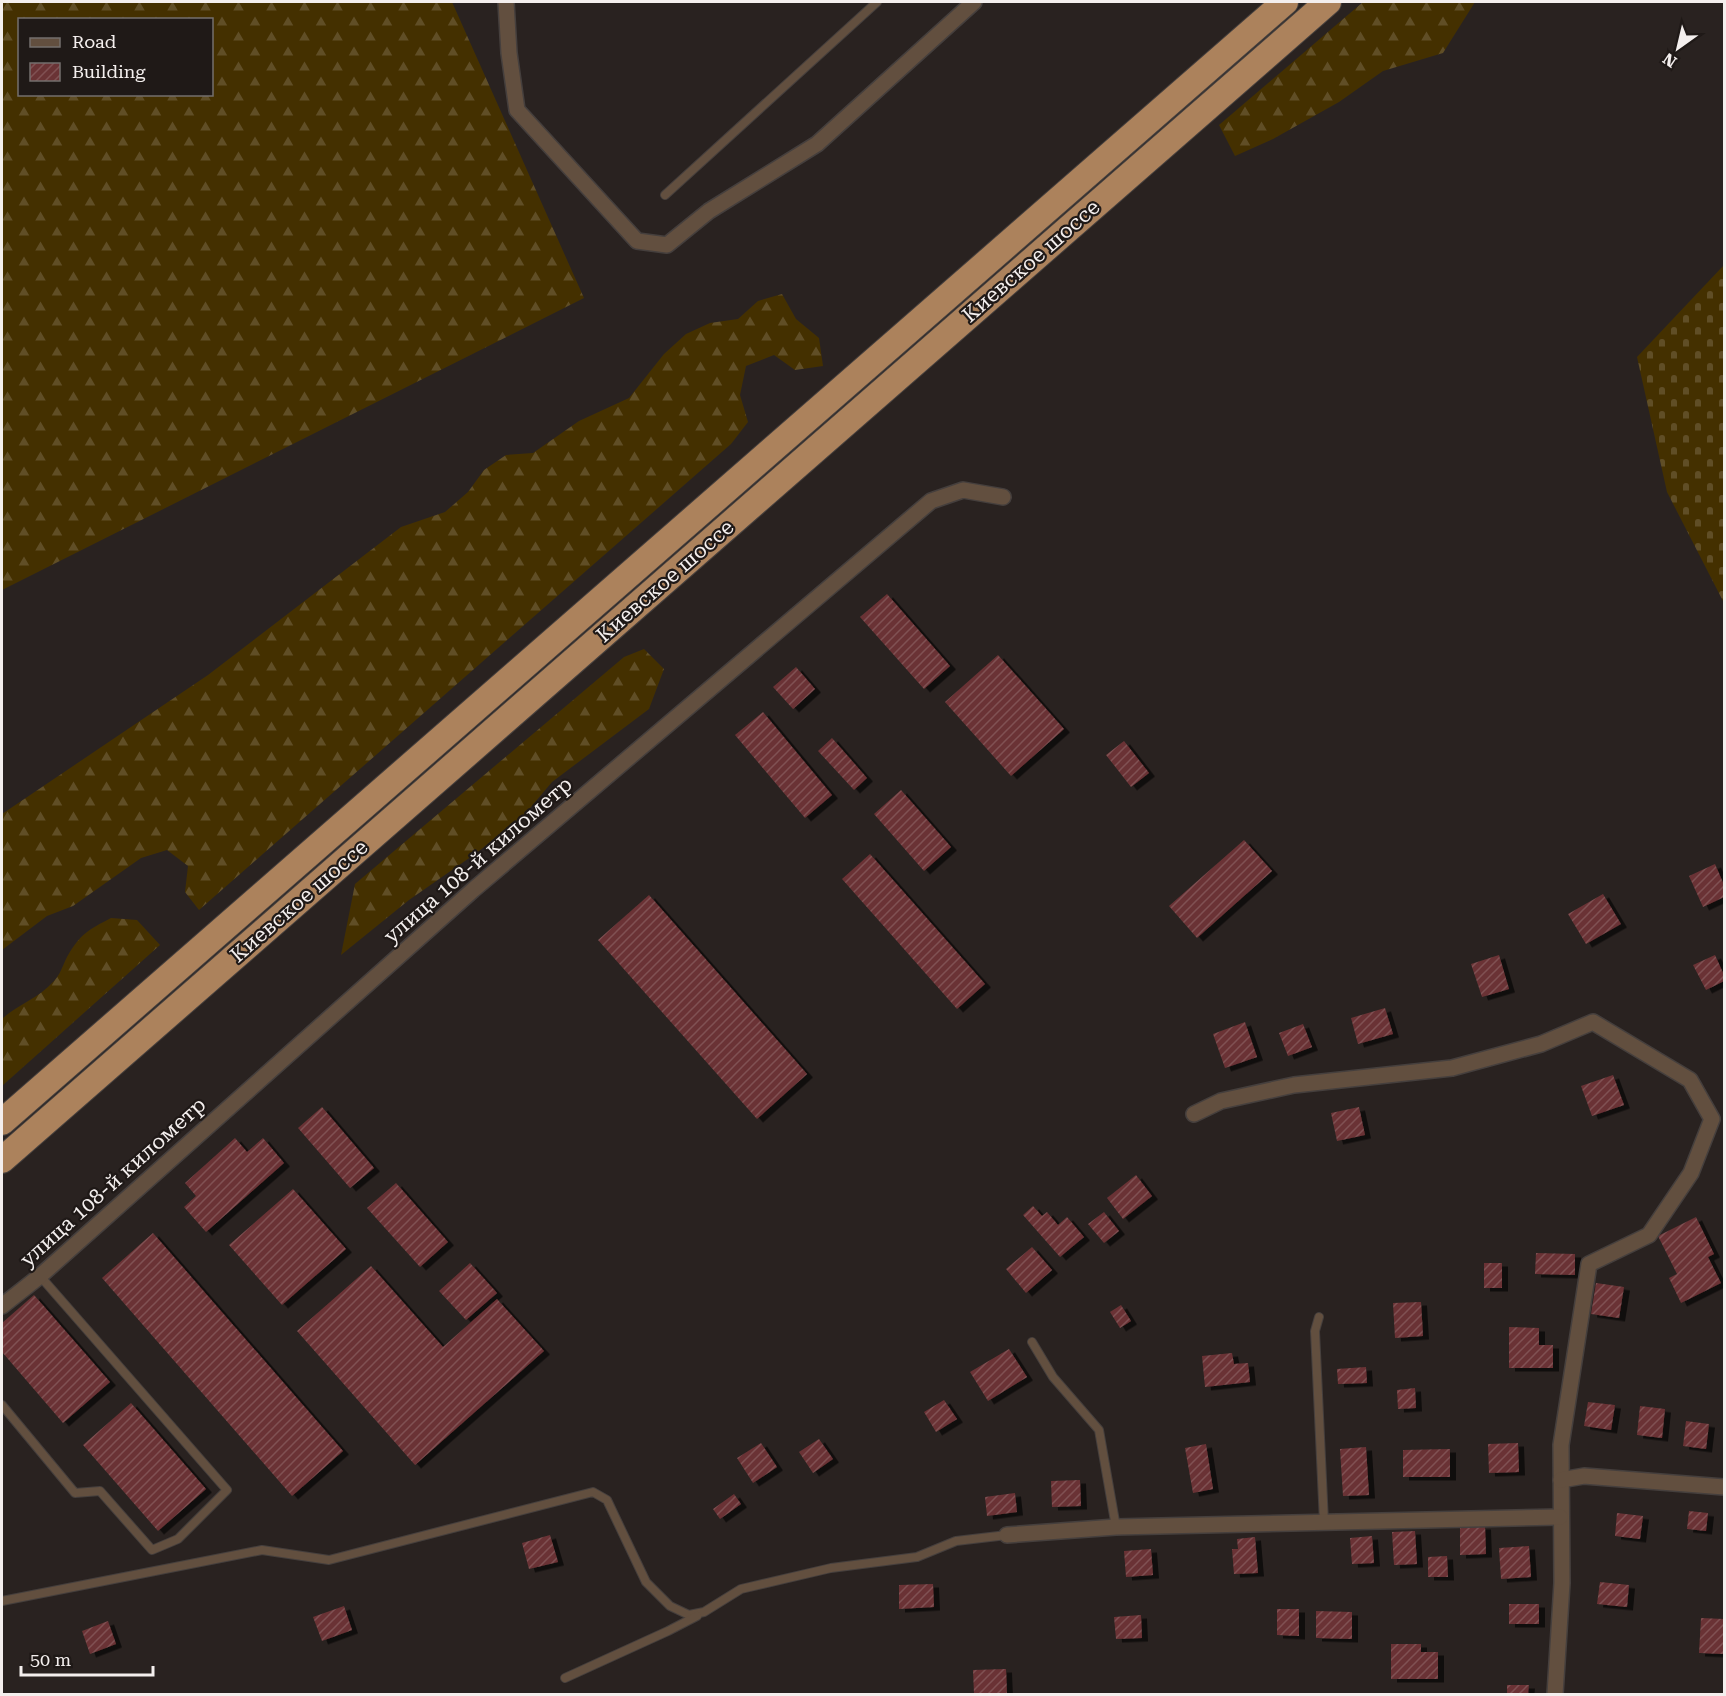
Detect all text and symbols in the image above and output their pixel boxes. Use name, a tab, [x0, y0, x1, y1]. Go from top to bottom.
legend	[18, 18, 213, 96]
north arrow	[1648, 18, 1708, 78]
text: Road	[72, 31, 117, 52]
text: N	[1659, 49, 1680, 71]
text: Building	[72, 61, 146, 82]
street label: Киевское шоссе	[957, 195, 1105, 327]
street label: Киевское шоссе	[591, 515, 739, 647]
street label: улица 108-й километр	[379, 772, 577, 948]
street label: Киевское шоссе	[225, 835, 373, 967]
street label: улица 108-й километр	[15, 1092, 211, 1272]
scale bar	[21, 1639, 153, 1677]
text: 50 m	[30, 1649, 71, 1670]

